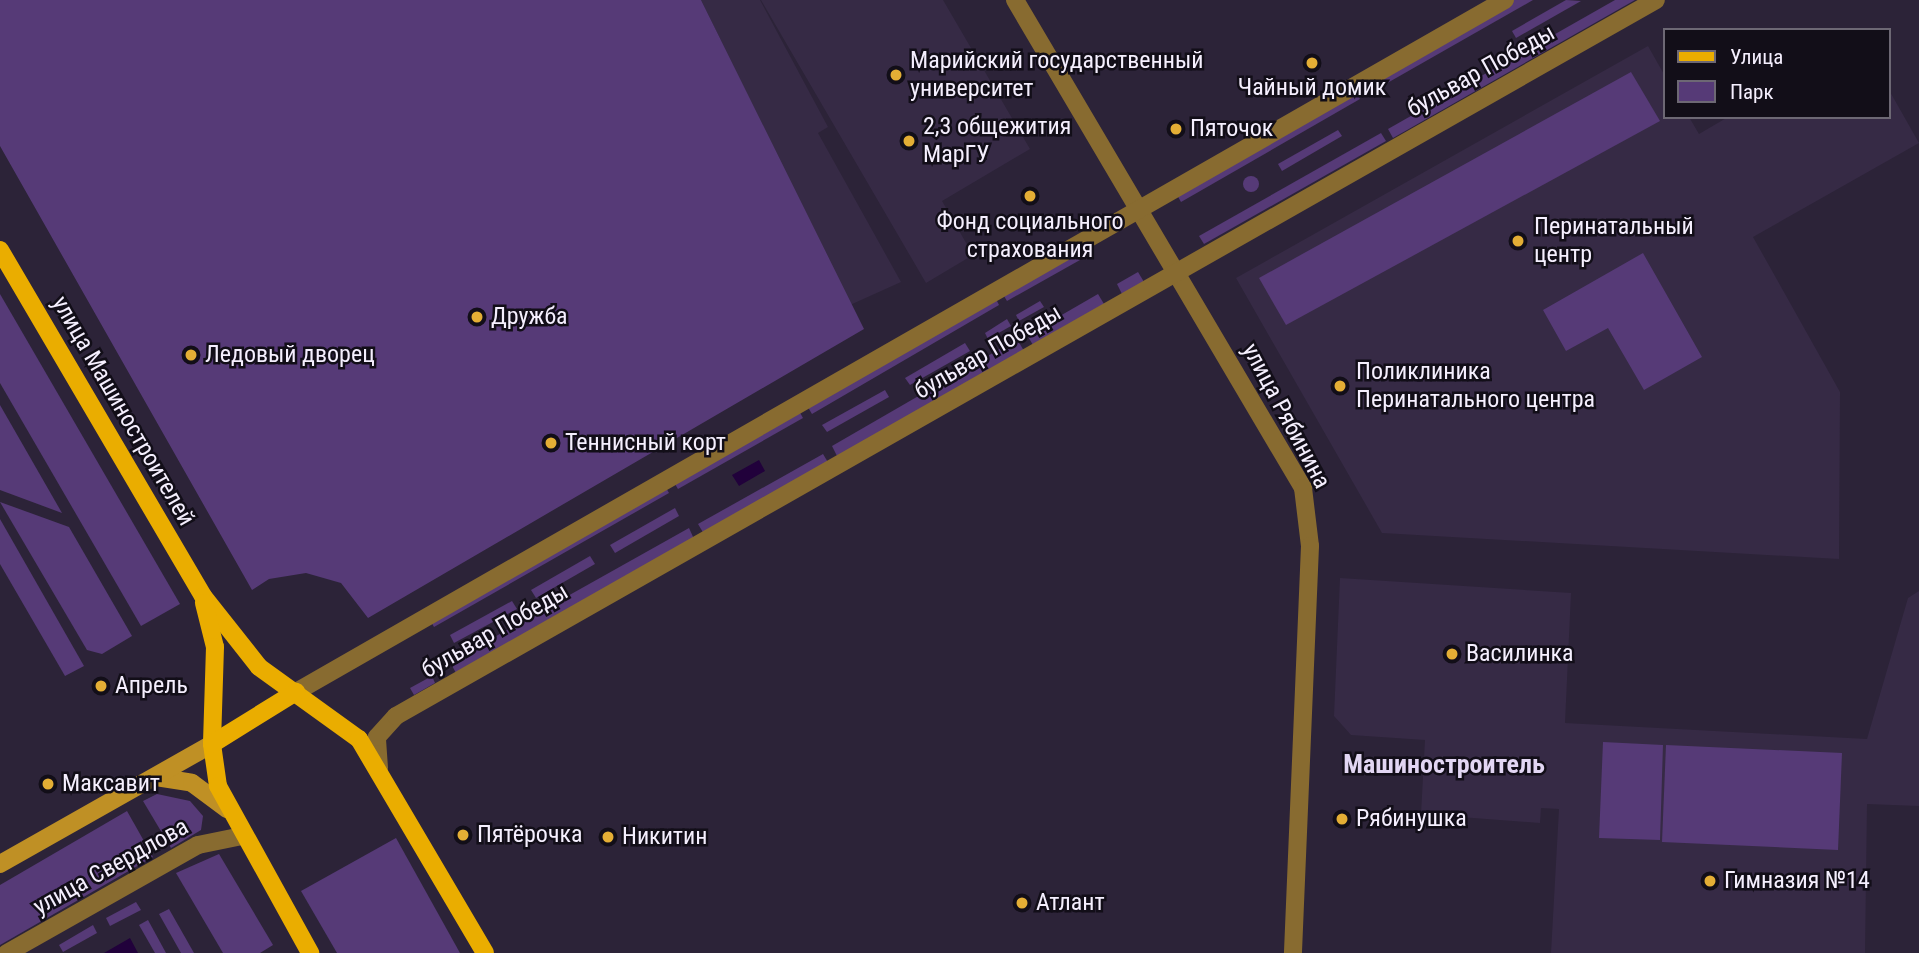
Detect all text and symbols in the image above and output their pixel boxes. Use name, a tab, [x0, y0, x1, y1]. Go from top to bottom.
street label: бульвар Победы	[1402, 18, 1560, 124]
legend	[1664, 28, 1891, 119]
text: Улица	[1730, 45, 1783, 69]
place label: Марийский государственный университет	[910, 47, 1203, 103]
marker: Чайный домик	[1304, 55, 1320, 71]
marker: Марийский государственный университет	[888, 67, 904, 83]
place label: Чайный домик	[1238, 74, 1386, 102]
text: Парк	[1730, 80, 1774, 104]
place label: 2,3 общежития МарГУ	[923, 113, 1071, 169]
place label: Пяточок	[1190, 115, 1273, 143]
marker: Пяточок	[1168, 121, 1184, 137]
marker: 2,3 общежития МарГУ	[901, 133, 917, 149]
marker: Фонд социального страхования	[1022, 188, 1038, 204]
place label: Фонд социального страхования	[936, 208, 1124, 264]
place label: Перинатальный центр	[1534, 213, 1694, 269]
marker: Перинатальный центр	[1508, 231, 1528, 251]
street label: улица Машиностроителей	[45, 291, 201, 531]
street label: бульвар Победы	[909, 298, 1067, 406]
place label: Дружба	[491, 303, 568, 331]
marker: Дружба	[469, 309, 485, 325]
street label: улица Рябинина	[1236, 338, 1336, 494]
place label: Ледовый дворец	[205, 341, 375, 369]
marker: Ледовый дворец	[183, 347, 199, 363]
place label: Поликлиника Перинатального центра	[1356, 358, 1595, 414]
marker: Поликлиника Перинатального центра	[1330, 376, 1350, 396]
place label: Теннисный корт	[565, 429, 726, 457]
marker: Теннисный корт	[543, 435, 559, 451]
street label: бульвар Победы	[416, 577, 574, 685]
place label: Василинка	[1466, 640, 1574, 668]
marker: Василинка	[1444, 646, 1460, 662]
place label: Апрель	[115, 672, 188, 700]
marker: Апрель	[93, 678, 109, 694]
district label: Машиностроитель	[1343, 749, 1545, 781]
place label: Максавит	[62, 770, 160, 798]
marker: Максавит	[40, 776, 56, 792]
place label: Рябинушка	[1356, 805, 1467, 833]
marker: Рябинушка	[1334, 811, 1350, 827]
street label: улица Свердлова	[28, 812, 194, 922]
place label: Пятёрочка	[477, 821, 582, 849]
place label: Никитин	[622, 823, 708, 851]
marker: Пятёрочка	[455, 827, 471, 843]
marker: Никитин	[600, 829, 616, 845]
place label: Гимназия №14	[1724, 867, 1870, 895]
marker: Гимназия №14	[1702, 873, 1718, 889]
place label: Атлант	[1036, 889, 1105, 917]
marker: Атлант	[1014, 895, 1030, 911]

